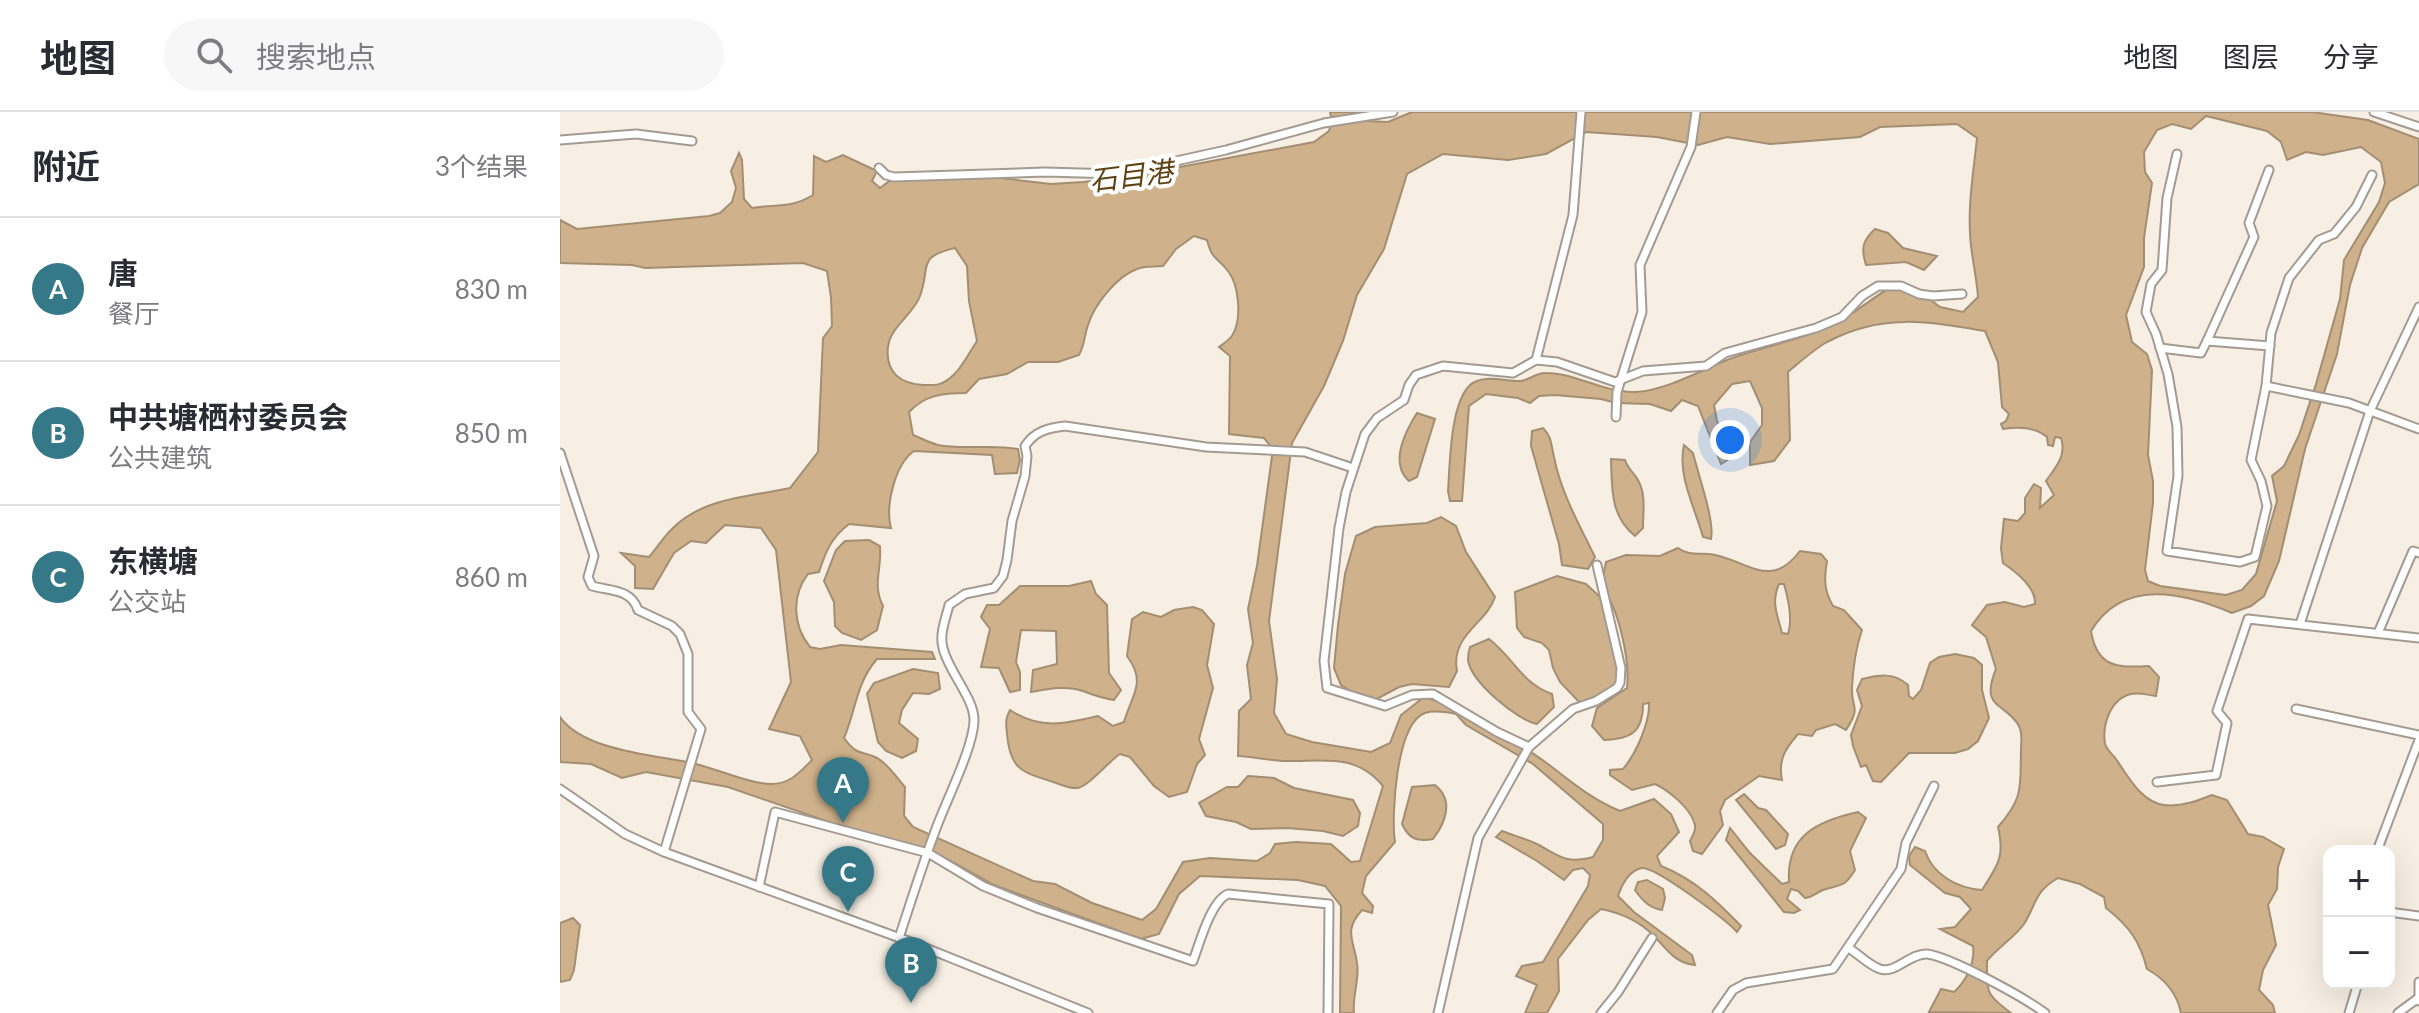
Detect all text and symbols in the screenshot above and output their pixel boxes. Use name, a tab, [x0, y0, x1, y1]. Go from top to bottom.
search box	[164, 19, 724, 91]
icon: search	[192, 33, 236, 77]
text: 地图	[40, 34, 116, 80]
text: 搜索地点	[256, 38, 376, 74]
text: 地图	[2123, 39, 2179, 73]
text: 图层	[2223, 39, 2279, 73]
text: 分享	[2323, 39, 2379, 73]
text: 附近	[32, 145, 100, 186]
text: 3个结果	[435, 150, 528, 182]
water label: 石目港	[1087, 153, 1179, 197]
text: 唐	[108, 254, 138, 290]
text: A	[49, 273, 67, 305]
text: 830 m	[455, 273, 528, 305]
text: 餐厅	[108, 297, 160, 329]
text: 中共塘栖村委员会	[108, 398, 348, 434]
text: B	[49, 417, 67, 449]
text: 850 m	[455, 417, 528, 449]
your location	[1710, 420, 1750, 460]
text: 公共建筑	[108, 441, 212, 473]
text: 东横塘	[108, 542, 198, 578]
text: C	[49, 561, 67, 593]
text: 860 m	[455, 561, 528, 593]
text: 公交站	[108, 585, 186, 617]
pin: A	[817, 757, 869, 823]
map controls	[2323, 845, 2395, 989]
button: +	[2323, 845, 2395, 917]
pin: C	[822, 846, 874, 912]
button: −	[2323, 917, 2395, 989]
pin: B	[885, 937, 937, 1003]

